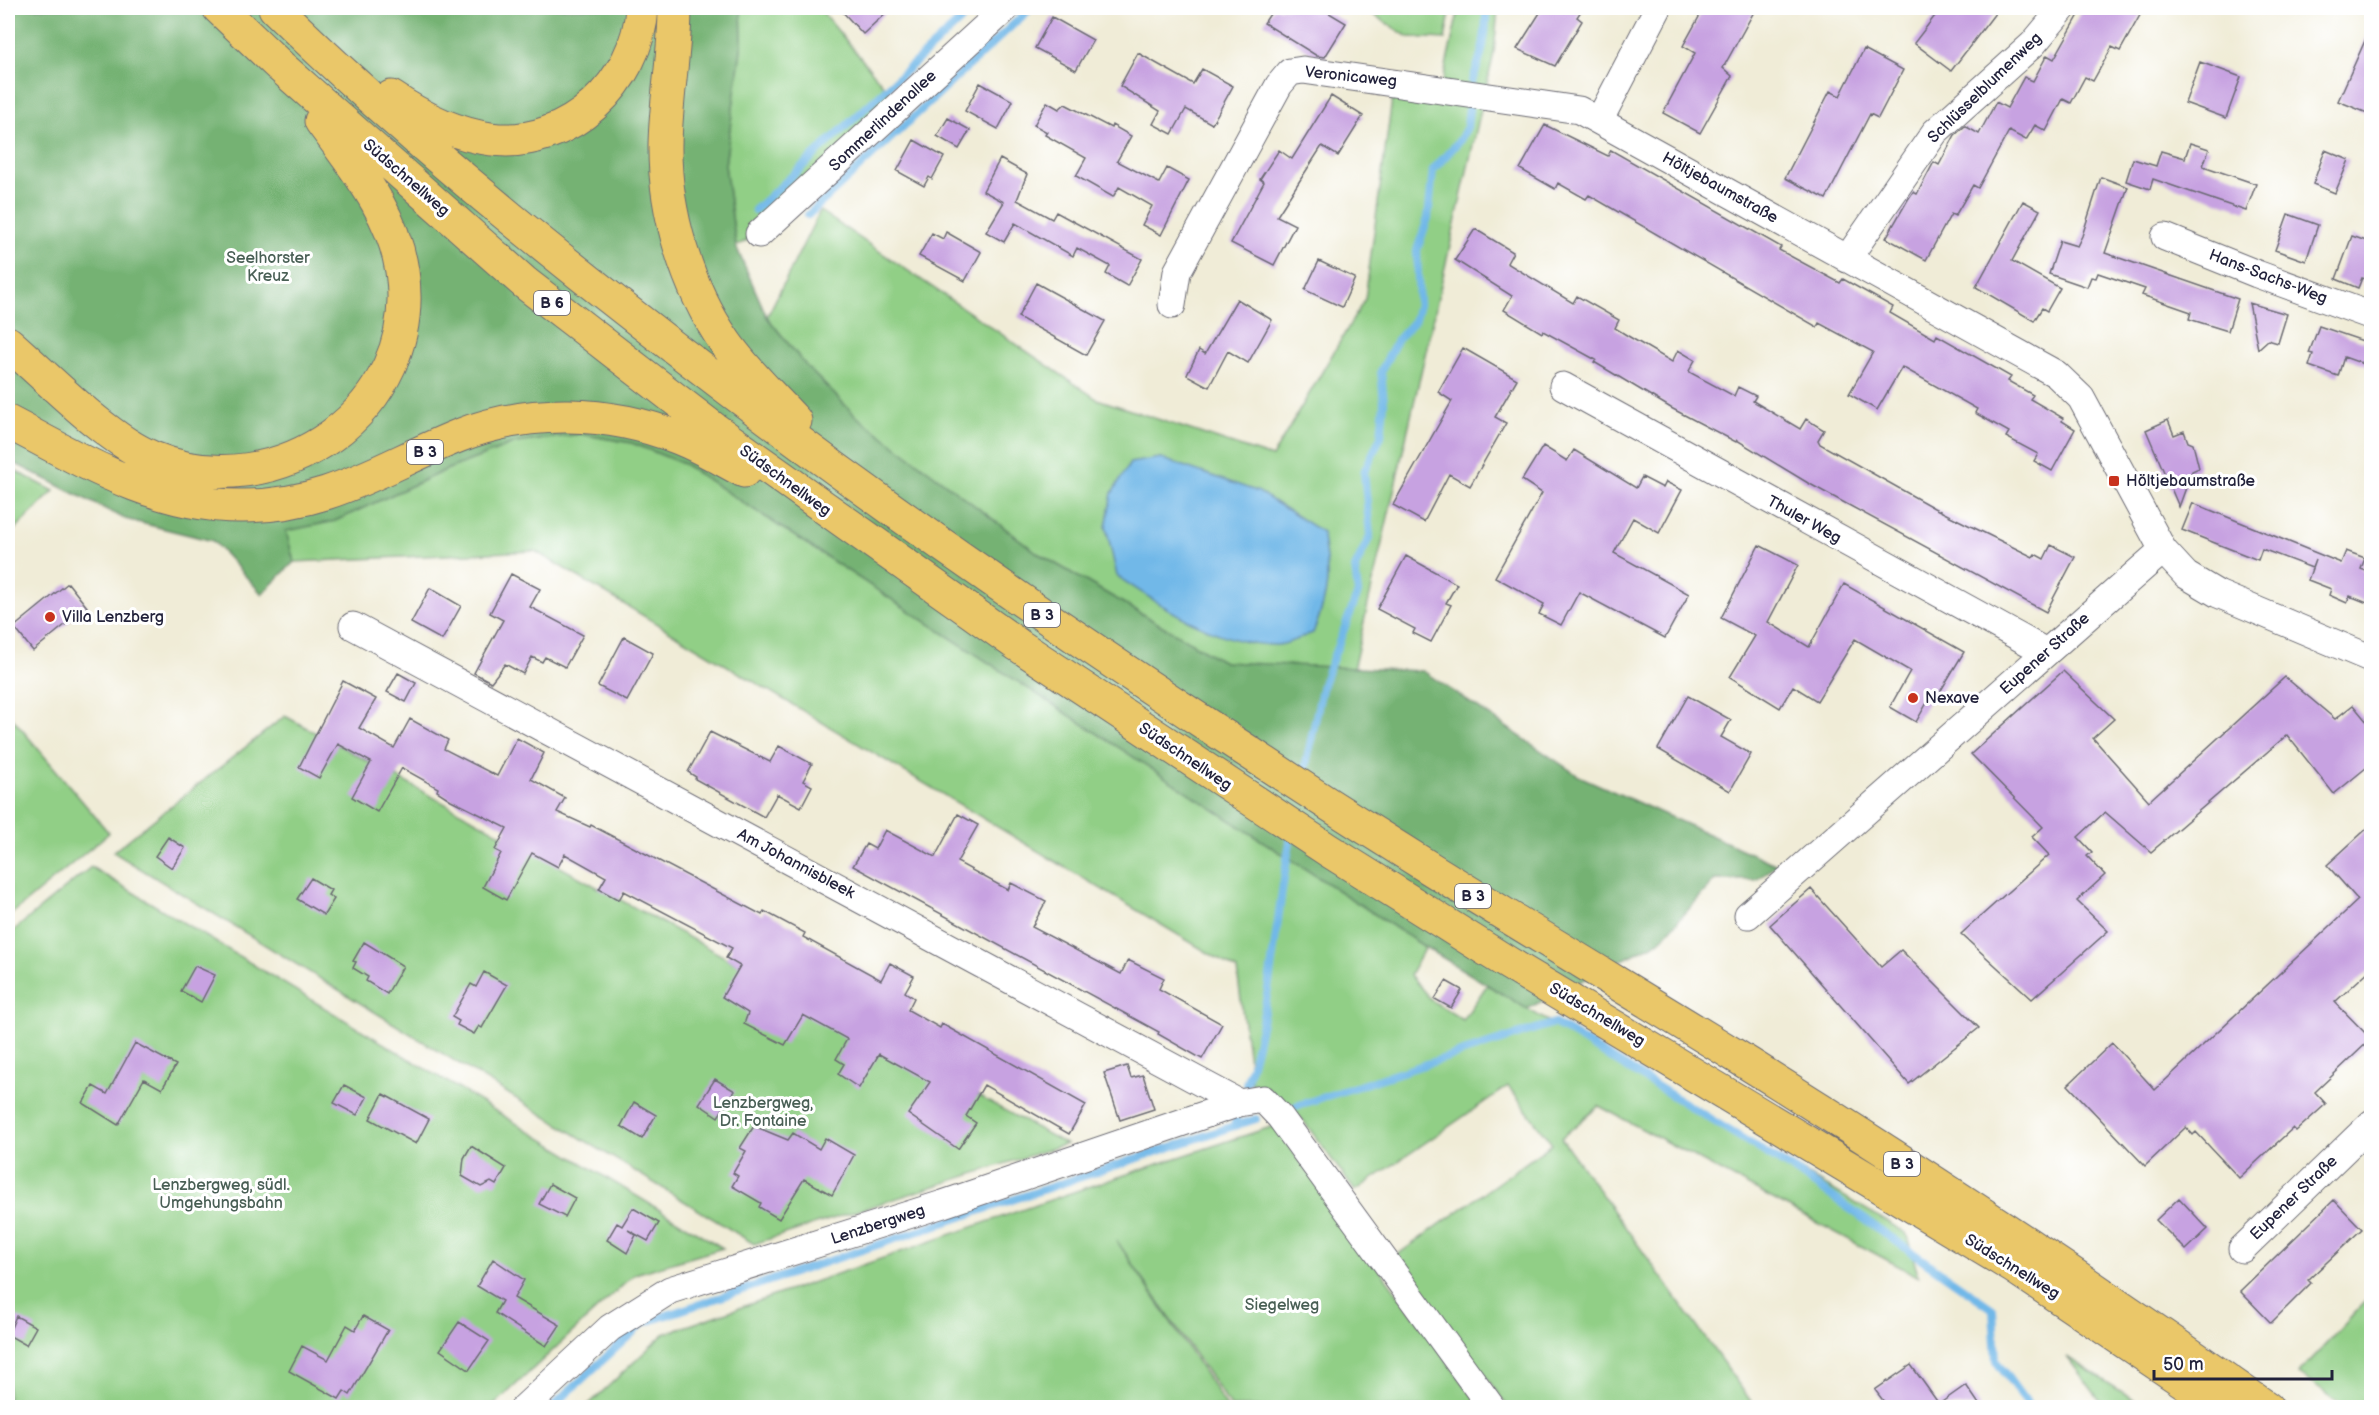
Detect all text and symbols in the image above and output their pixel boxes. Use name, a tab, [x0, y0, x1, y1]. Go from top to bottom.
street label: Schlüsselblumenweg	[1924, 29, 2046, 147]
street label: Veronicaweg	[1304, 63, 1398, 91]
street label: Sommerlindenallee	[825, 66, 941, 176]
street label: Südschnellweg	[359, 135, 453, 221]
street label: Höltjebaumstraße	[1659, 148, 1782, 228]
street label: Hans-Sachs-Weg	[2206, 246, 2330, 308]
park label: Seelhorster Kreuz	[226, 249, 310, 286]
road number: B 6	[534, 291, 570, 315]
road number: B 3	[407, 440, 443, 464]
street label: Südschnellweg	[736, 442, 834, 520]
place label: Höltjebaumstraße	[2126, 472, 2256, 491]
marker: Höltjebaumstraße	[2107, 474, 2121, 488]
street label: Thuler Weg	[1764, 492, 1844, 548]
road number: B 3	[1024, 603, 1060, 627]
place label: Villa Lenzberg	[62, 608, 164, 627]
street label: Eupener Straße	[1996, 609, 2094, 699]
marker: Villa Lenzberg	[43, 610, 57, 624]
place label: Nexave	[1925, 689, 1980, 708]
marker: Nexave	[1906, 691, 1920, 705]
street label: Südschnellweg	[1135, 719, 1235, 795]
street label: Am Johannisbleek	[734, 825, 858, 903]
road number: B 3	[1455, 884, 1491, 908]
street label: Südschnellweg	[1546, 979, 1648, 1051]
park label: Lenzbergweg, Dr. Fontaine	[713, 1094, 813, 1131]
street label: Eupener Straße	[2247, 1151, 2342, 1244]
road number: B 3	[1884, 1152, 1920, 1176]
park label: Lenzbergweg, südl. Umgehungsbahn	[152, 1176, 290, 1213]
street label: Lenzbergweg	[829, 1201, 927, 1249]
street label: Südschnellweg	[1961, 1230, 2063, 1304]
park label: Siegelweg	[1245, 1296, 1319, 1315]
scale bar	[2154, 1343, 2332, 1381]
text: 50 m	[2163, 1354, 2204, 1375]

